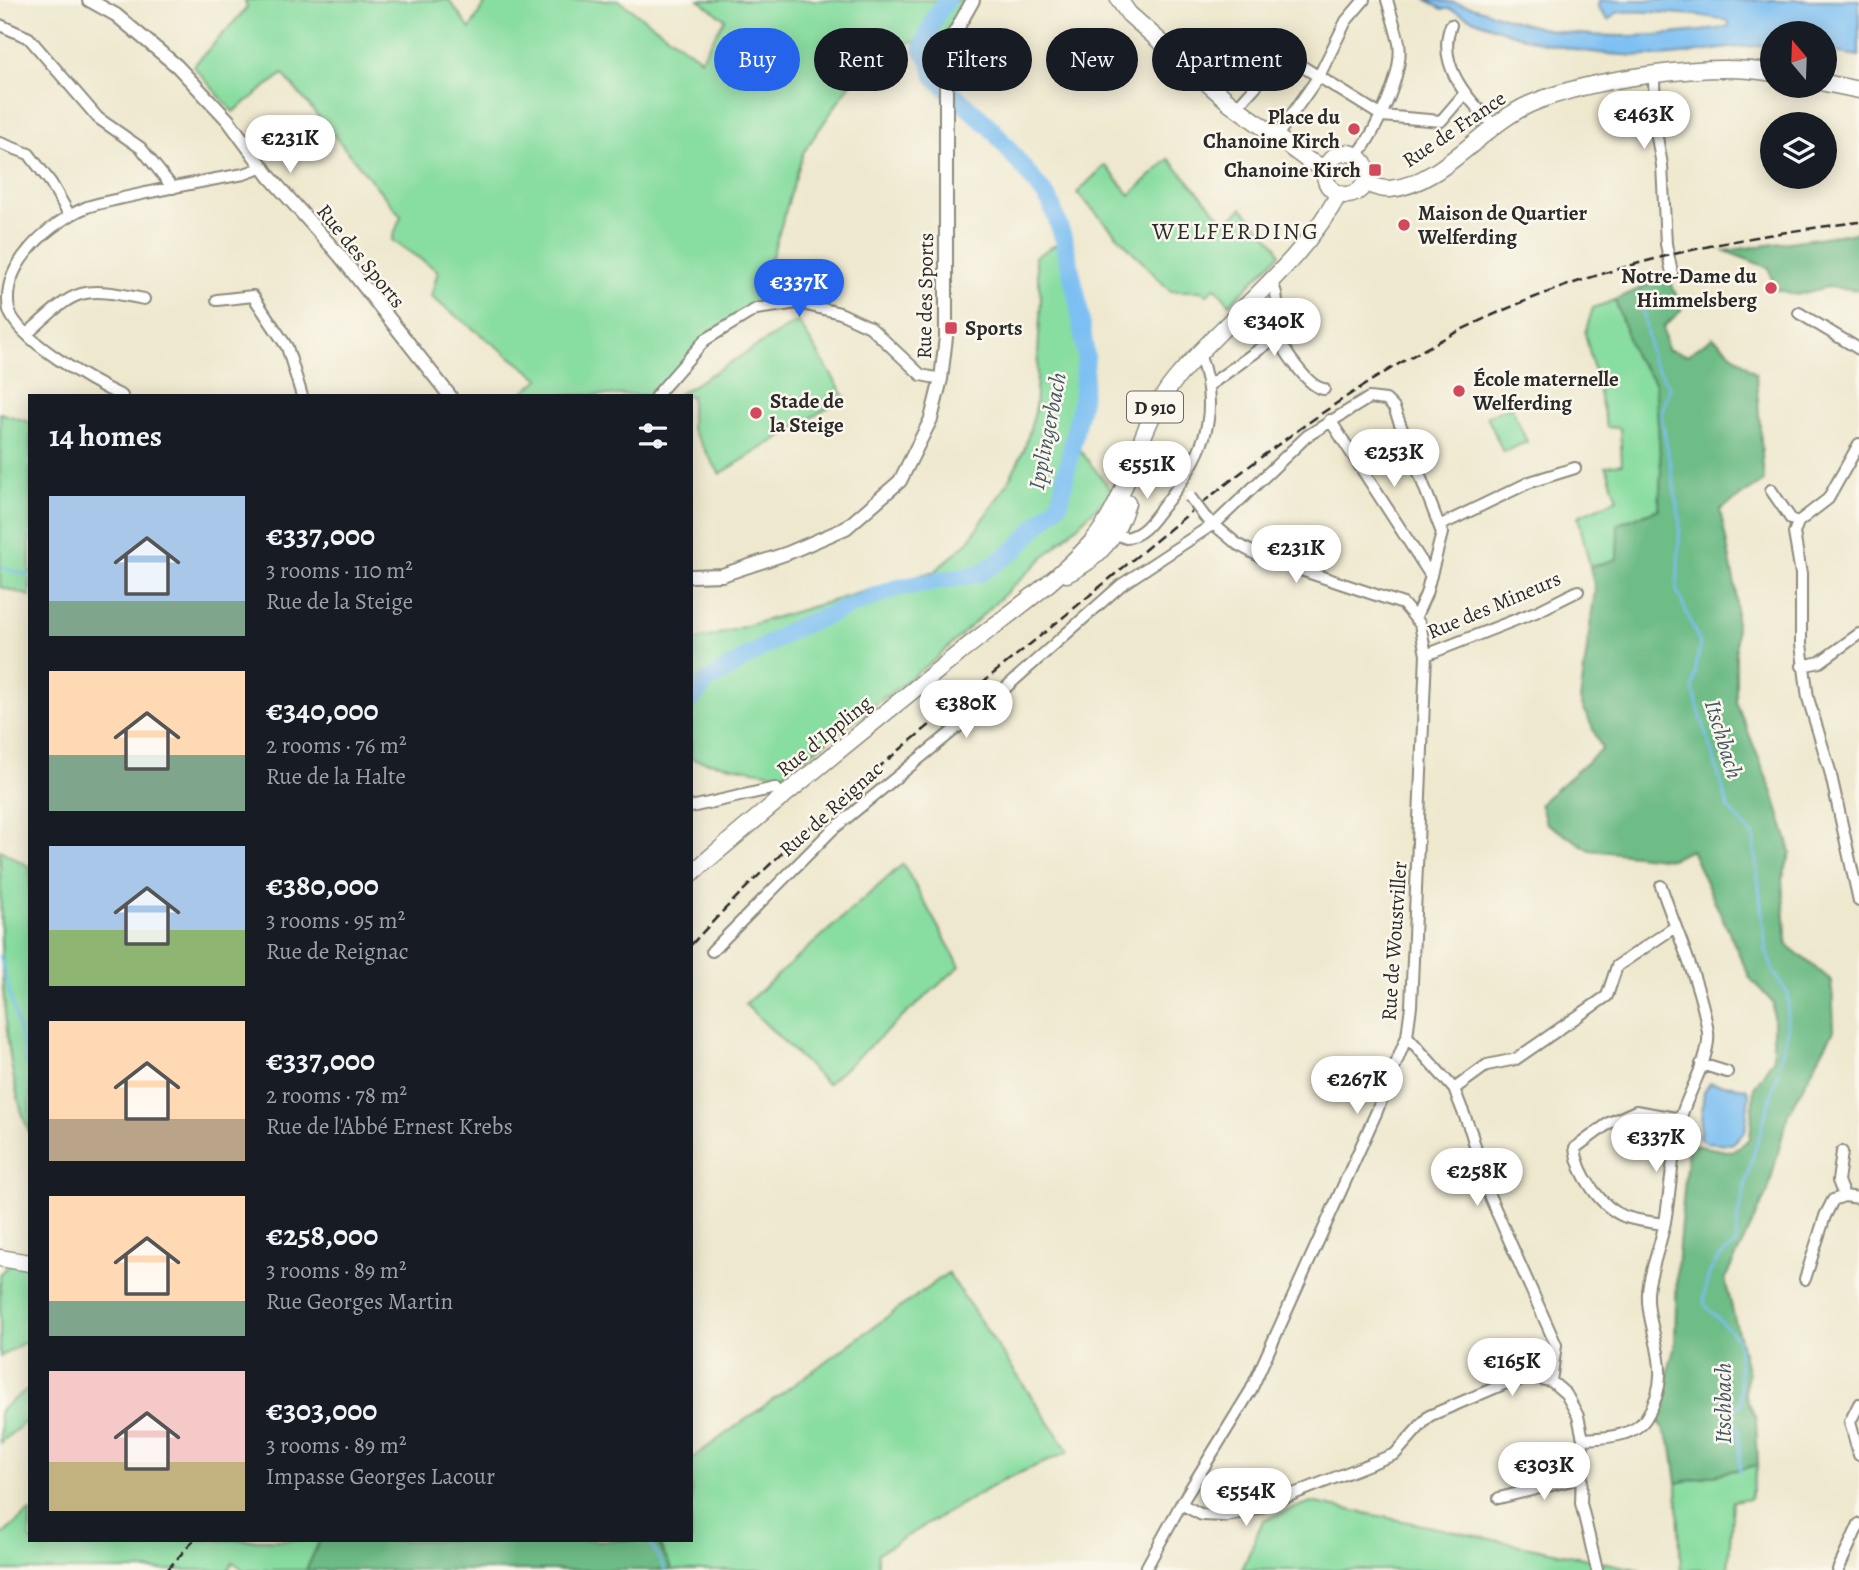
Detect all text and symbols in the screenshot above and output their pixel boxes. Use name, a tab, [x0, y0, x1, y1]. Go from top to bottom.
north arrow	[1760, 21, 1838, 98]
map controls	[1760, 21, 1837, 189]
chip: Buy	[714, 28, 800, 91]
chip: Rent	[814, 28, 908, 91]
chip: Filters	[922, 28, 1032, 91]
chip: New	[1046, 28, 1138, 91]
chip: Apartment	[1152, 28, 1307, 91]
street label: Rue de France	[1397, 84, 1511, 174]
pin: €463K	[1595, 92, 1693, 151]
text: €463K	[1614, 98, 1674, 129]
place label: Place du Chanoine Kirch	[1203, 103, 1341, 155]
button: layers	[1760, 112, 1837, 189]
pin: €231K	[241, 116, 339, 175]
marker: Place du Chanoine Kirch	[1346, 121, 1362, 137]
text: €231K	[261, 122, 319, 153]
place label: Chanoine Kirch	[1224, 156, 1361, 184]
marker: Chanoine Kirch	[1367, 162, 1383, 178]
street label: Rue des Sports	[310, 198, 412, 314]
place label: Maison de Quartier Welferding	[1417, 199, 1588, 251]
district label: WELFERDING	[1151, 215, 1320, 247]
marker: Maison de Quartier Welferding	[1396, 217, 1412, 233]
street label: Rue des Sports	[910, 233, 940, 359]
pin: €337K	[750, 260, 848, 319]
place label: Notre-Dame du Himmelsberg	[1621, 262, 1758, 314]
text: €337K	[770, 266, 828, 297]
marker: Notre-Dame du Himmelsberg	[1763, 280, 1779, 296]
pin: €340K	[1225, 298, 1323, 358]
text: €340K	[1244, 305, 1304, 336]
place label: Sports	[965, 314, 1023, 342]
marker: Sports	[943, 320, 959, 336]
place label: École maternelle Welferding	[1472, 365, 1619, 417]
water label: Ipplingerbach	[1021, 370, 1074, 493]
marker: École maternelle Welferding	[1451, 383, 1467, 399]
place label: Stade de la Steige	[770, 387, 844, 439]
road number: D 910	[1127, 392, 1183, 422]
marker: Stade de la Steige	[748, 405, 764, 421]
text: 14 homes	[49, 416, 162, 456]
icon: filters	[634, 417, 672, 455]
pin: €253K	[1345, 430, 1443, 489]
text: €253K	[1364, 436, 1424, 467]
pin: €551K	[1098, 442, 1196, 501]
text: €551K	[1119, 448, 1175, 479]
text: €337,000	[266, 515, 375, 555]
icon: home	[105, 524, 189, 608]
pin: €231K	[1247, 526, 1345, 585]
text: €231K	[1267, 532, 1325, 563]
text: 3 rooms · 110 m²	[266, 555, 413, 586]
street label: Rue des Mineurs	[1423, 564, 1565, 646]
text: Rue de la Steige	[266, 586, 413, 617]
pin: €380K	[917, 680, 1015, 740]
text: €380K	[936, 687, 996, 718]
street label: Rue d'Ippling	[771, 689, 878, 783]
text: €340,000	[266, 690, 379, 730]
water label: Itschbach	[1697, 696, 1750, 783]
icon: home	[105, 699, 189, 783]
text: 2 rooms · 76 m²	[266, 730, 407, 761]
street label: Rue de Reignac	[773, 755, 889, 863]
text: Rue de la Halte	[266, 761, 406, 792]
street label: Rue de Woustviller	[1374, 860, 1414, 1022]
text: €380,000	[266, 865, 379, 905]
icon: home	[105, 874, 189, 958]
text: 3 rooms · 95 m²	[266, 905, 405, 936]
text: Rue de Reignac	[266, 936, 409, 967]
text: €337,000	[266, 1040, 375, 1080]
icon: home	[105, 1049, 189, 1133]
pin: €267K	[1308, 1056, 1406, 1116]
text: €267K	[1327, 1063, 1387, 1094]
text: 2 rooms · 78 m²	[266, 1080, 407, 1111]
text: Rue de l'Abbé Ernest Krebs	[266, 1111, 513, 1142]
pin: €337K	[1607, 1114, 1705, 1174]
text: €337K	[1627, 1121, 1685, 1152]
pin: €258K	[1428, 1148, 1526, 1208]
text: €258K	[1447, 1155, 1507, 1186]
text: €258,000	[266, 1215, 378, 1255]
icon: home	[105, 1224, 189, 1308]
text: 3 rooms · 89 m²	[266, 1255, 407, 1286]
text: Rue Georges Martin	[266, 1286, 453, 1317]
pin: €165K	[1463, 1338, 1561, 1398]
text: €165K	[1483, 1345, 1541, 1376]
water label: Itschbach	[1708, 1362, 1739, 1444]
text: €303,000	[266, 1390, 377, 1430]
icon: home	[105, 1399, 189, 1483]
text: 3 rooms · 89 m²	[266, 1430, 407, 1461]
pin: €303K	[1495, 1442, 1593, 1502]
text: €303K	[1514, 1449, 1574, 1480]
text: Impasse Georges Lacour	[266, 1461, 495, 1492]
pin: €554K	[1197, 1468, 1295, 1528]
text: €554K	[1217, 1475, 1275, 1506]

